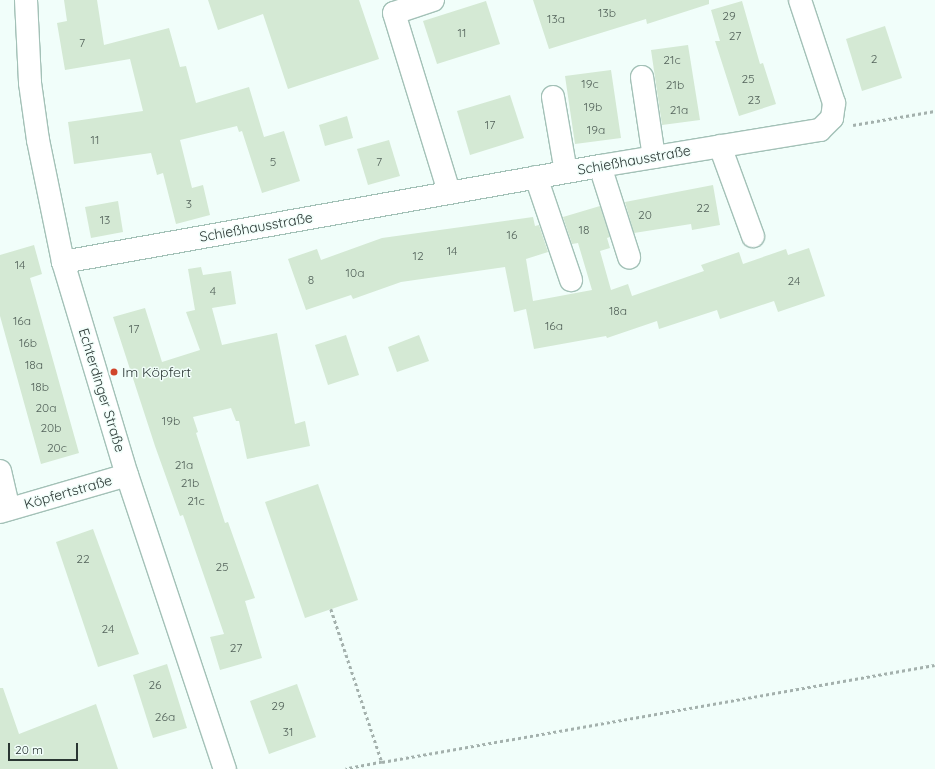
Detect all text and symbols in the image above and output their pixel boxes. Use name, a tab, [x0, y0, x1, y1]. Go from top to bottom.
house number: 13b	[598, 6, 616, 20]
house number: 29	[722, 9, 736, 23]
house number: 13a	[547, 12, 565, 26]
house number: 11	[458, 26, 466, 40]
house number: 27	[729, 29, 741, 43]
house number: 7	[79, 36, 85, 50]
house number: 2	[871, 52, 877, 66]
house number: 21c	[663, 53, 681, 67]
house number: 25	[741, 72, 755, 86]
house number: 19c	[581, 77, 599, 91]
house number: 21b	[666, 78, 684, 92]
house number: 23	[748, 93, 760, 107]
house number: 19b	[584, 100, 602, 114]
house number: 21a	[670, 103, 688, 117]
house number: 17	[485, 118, 495, 132]
house number: 19a	[587, 123, 605, 137]
house number: 11	[91, 133, 99, 147]
street label: Schießhausstraße	[576, 142, 692, 178]
house number: 5	[270, 155, 276, 169]
house number: 7	[376, 155, 382, 169]
house number: 3	[186, 197, 192, 211]
house number: 22	[696, 201, 710, 215]
house number: 20	[638, 208, 652, 222]
street label: Schießhausstraße	[198, 209, 314, 245]
house number: 13	[100, 213, 110, 227]
house number: 18	[579, 223, 589, 237]
house number: 16	[507, 228, 517, 242]
house number: 14	[447, 244, 457, 258]
house number: 12	[412, 249, 424, 263]
house number: 14	[15, 258, 25, 272]
house number: 10a	[346, 266, 364, 280]
house number: 8	[308, 273, 314, 287]
house number: 24	[788, 274, 800, 288]
house number: 4	[210, 284, 216, 298]
house number: 18a	[609, 304, 627, 318]
house number: 16a	[13, 314, 31, 328]
house number: 16a	[545, 319, 563, 333]
house number: 17	[129, 322, 139, 336]
street label: Echterdinger Straße	[75, 326, 129, 454]
house number: 16b	[19, 336, 37, 350]
house number: 18a	[25, 358, 43, 372]
place label: Im Köpfert	[122, 364, 191, 380]
marker: Im Köpfert	[109, 367, 119, 377]
house number: 18b	[31, 380, 49, 394]
house number: 20a	[35, 401, 57, 415]
house number: 19b	[162, 414, 180, 428]
house number: 20b	[40, 421, 62, 435]
house number: 20c	[47, 441, 67, 455]
house number: 21a	[175, 458, 193, 472]
street label: Köpfertstraße	[22, 471, 114, 513]
house number: 21b	[181, 476, 199, 490]
house number: 21c	[187, 494, 205, 508]
house number: 22	[76, 552, 90, 566]
house number: 25	[215, 560, 229, 574]
house number: 24	[102, 622, 114, 636]
house number: 27	[230, 641, 242, 655]
house number: 26	[148, 678, 162, 692]
house number: 29	[271, 699, 285, 713]
house number: 26a	[155, 710, 175, 724]
house number: 31	[283, 725, 293, 739]
scale bar	[10, 735, 80, 761]
text: 20 m	[15, 742, 43, 757]

